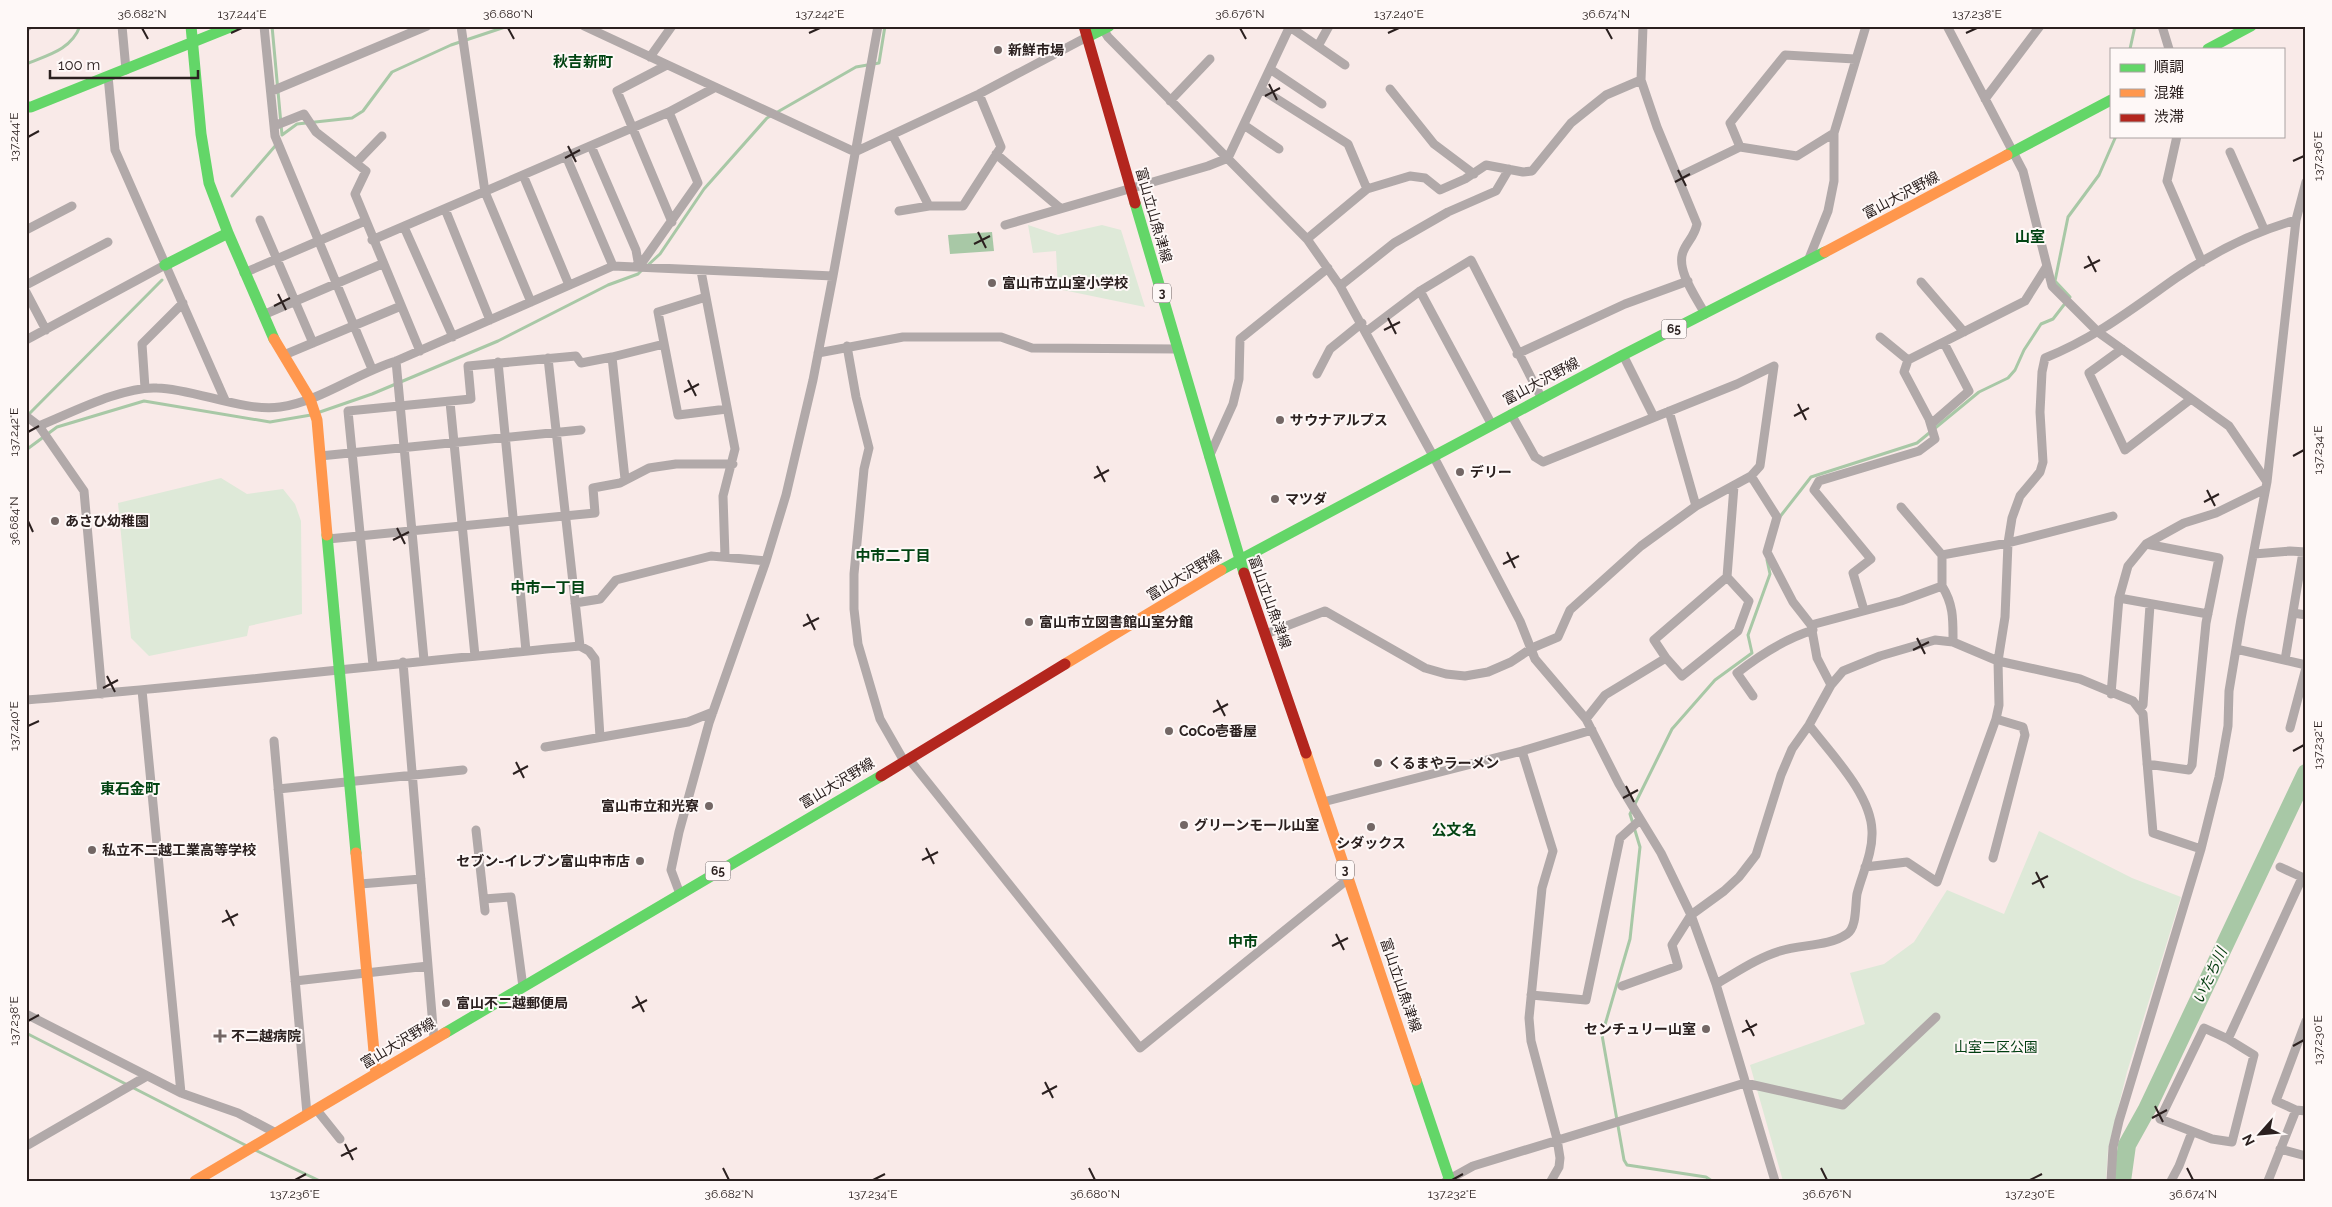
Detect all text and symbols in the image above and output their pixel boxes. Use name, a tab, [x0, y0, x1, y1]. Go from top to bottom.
text: 36.682°N	[118, 7, 166, 21]
text: 137.244°E	[217, 7, 267, 21]
text: 36.680°N	[483, 7, 533, 21]
text: 137.242°E	[796, 7, 844, 21]
text: 36.676°N	[1215, 7, 1265, 21]
text: 137.240°E	[1374, 7, 1424, 21]
text: 36.674°N	[1582, 7, 1630, 21]
text: 137.238°E	[1952, 7, 2002, 21]
place label: 新鮮市場	[1008, 42, 1064, 58]
marker: 新鮮市場	[992, 44, 1004, 56]
scale bar	[50, 48, 198, 80]
legend	[2110, 48, 2284, 138]
district label: 秋吉新町	[553, 53, 613, 71]
text: 100 m	[58, 56, 100, 74]
text: 順調	[2154, 58, 2184, 76]
text: 混雑	[2154, 84, 2184, 102]
text: 渋滞	[2154, 108, 2184, 126]
text: 137.244°E	[7, 112, 21, 162]
text: 137.236°E	[2311, 131, 2325, 181]
street label: 富山立山魚津線	[1133, 166, 1175, 264]
street label: 富山大沢野線	[1860, 168, 1942, 222]
district label: 山室	[2015, 228, 2045, 246]
place label: 富山市立山室小学校	[1002, 275, 1128, 291]
marker: 富山市立山室小学校	[986, 277, 998, 289]
road number: 3	[1153, 284, 1171, 302]
road number: 65	[1662, 320, 1686, 338]
street label: 富山大沢野線	[1500, 354, 1582, 408]
text: 137.242°E	[7, 408, 21, 456]
place label: サウナアルプス	[1290, 412, 1388, 428]
marker: サウナアルプス	[1274, 414, 1286, 426]
text: 137.234°E	[2311, 426, 2325, 474]
place label: デリー	[1470, 464, 1512, 480]
marker: デリー	[1454, 466, 1466, 478]
place label: マツダ	[1285, 491, 1327, 507]
marker: マツダ	[1269, 493, 1281, 505]
text: 36.684°N	[7, 496, 21, 546]
place label: あさひ幼稚園	[65, 513, 149, 529]
marker: あさひ幼稚園	[49, 515, 61, 527]
district label: 中市二丁目	[855, 547, 931, 565]
street label: 富山大沢野線	[1144, 547, 1224, 603]
street label: 富山立山魚津線	[1246, 553, 1294, 651]
district label: 中市一丁目	[510, 579, 586, 597]
place label: 富山市立図書館山室分館	[1039, 614, 1193, 630]
marker: 富山市立図書館山室分館	[1023, 616, 1035, 628]
text: 137.240°E	[7, 701, 21, 751]
text: 137.232°E	[2311, 721, 2325, 769]
place label: CoCo壱番屋	[1179, 723, 1257, 739]
marker: CoCo壱番屋	[1163, 725, 1175, 737]
street label: 富山大沢野線	[797, 755, 877, 811]
place label: くるまやラーメン	[1388, 755, 1499, 771]
marker: くるまやラーメン	[1372, 757, 1384, 769]
district label: 東石金町	[100, 780, 160, 798]
place label: 富山市立和光寮	[601, 798, 699, 814]
marker: 富山市立和光寮	[703, 800, 715, 812]
place label: グリーンモール山室	[1194, 817, 1319, 833]
marker: グリーンモール山室	[1178, 819, 1190, 831]
marker: シダックス	[1365, 821, 1377, 833]
district label: 公文名	[1431, 821, 1477, 839]
place label: シダックス	[1336, 835, 1406, 851]
place label: 私立不二越工業高等学校	[102, 842, 256, 858]
marker: 私立不二越工業高等学校	[86, 844, 98, 856]
place label: セブン-イレブン富山中市店	[456, 853, 630, 869]
marker: セブン-イレブン富山中市店	[634, 855, 646, 867]
road number: 3	[1336, 860, 1354, 880]
road number: 65	[706, 861, 730, 880]
district label: 中市	[1228, 933, 1258, 951]
street label: 富山立山魚津線	[1377, 936, 1425, 1034]
water label: いたち川	[2189, 943, 2232, 1007]
place label: 富山不二越郵便局	[456, 995, 568, 1011]
text: 137.238°E	[7, 996, 21, 1046]
marker: 富山不二越郵便局	[440, 997, 452, 1009]
street label: 富山大沢野線	[358, 1015, 438, 1071]
text: 137.230°E	[2311, 1015, 2325, 1065]
place label: センチュリー山室	[1584, 1021, 1696, 1037]
marker: センチュリー山室	[1700, 1023, 1712, 1035]
place label: 不二越病院	[231, 1028, 301, 1044]
marker: 不二越病院	[213, 1029, 227, 1043]
park label: 山室二区公園	[1954, 1039, 2038, 1055]
north arrow	[2234, 1110, 2284, 1160]
text: N	[2239, 1132, 2258, 1148]
text: 137.236°E	[270, 1187, 320, 1201]
text: 36.682°N	[705, 1187, 753, 1201]
text: 137.234°E	[849, 1187, 897, 1201]
text: 36.680°N	[1070, 1187, 1120, 1201]
text: 137.232°E	[1428, 1187, 1476, 1201]
text: 36.676°N	[1802, 1187, 1852, 1201]
text: 137.230°E	[2005, 1187, 2055, 1201]
text: 36.674°N	[2169, 1187, 2217, 1201]

